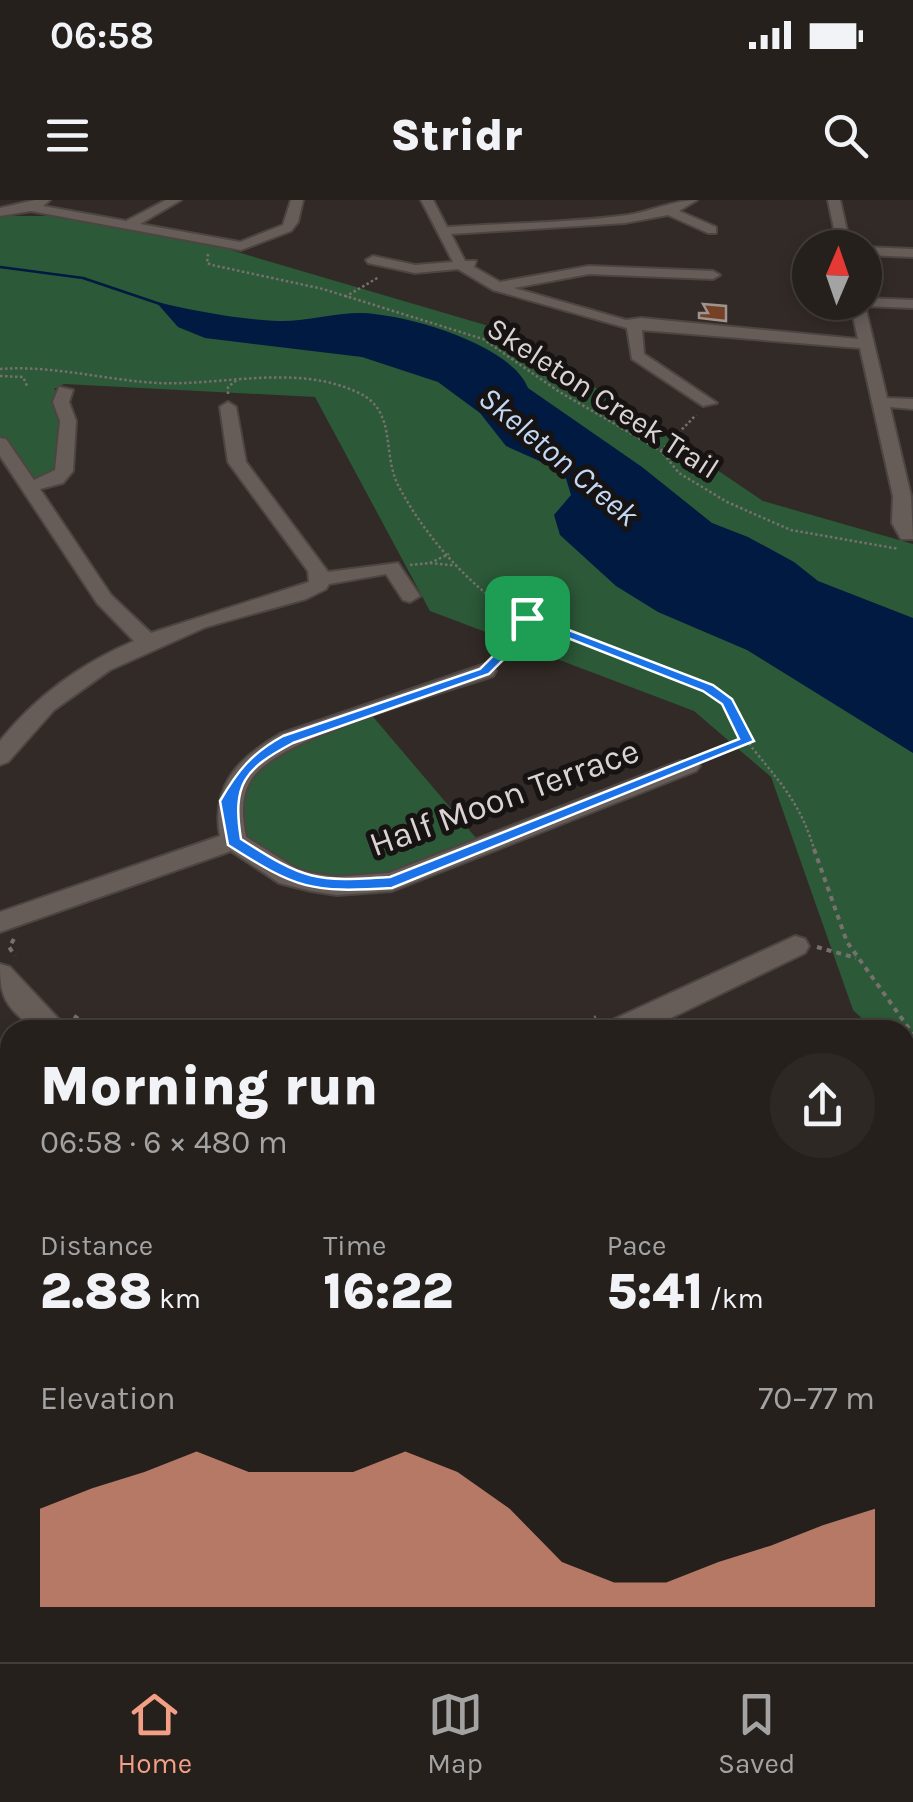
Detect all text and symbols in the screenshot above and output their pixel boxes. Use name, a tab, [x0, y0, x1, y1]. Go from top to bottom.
text: 06:58	[50, 13, 154, 58]
icon: menu	[40, 108, 95, 163]
icon: search	[818, 108, 873, 163]
text: Stridr	[391, 109, 522, 161]
north arrow	[792, 230, 882, 320]
map controls	[792, 230, 882, 320]
street label: Skeleton Creek Trail	[480, 310, 726, 486]
water label: Skeleton Creek	[471, 378, 647, 534]
pin	[485, 576, 570, 661]
icon: arrive	[500, 591, 555, 646]
street label: Half Moon Terrace	[364, 730, 644, 865]
button: share	[770, 1053, 875, 1158]
text: Morning run	[40, 1054, 378, 1118]
text: 06:58 · 6 × 480 m	[40, 1124, 288, 1161]
text: Distance	[40, 1229, 153, 1262]
text: Time	[323, 1229, 386, 1262]
text: Pace	[607, 1229, 666, 1262]
text: 2.88	[40, 1262, 152, 1321]
text: 16:22	[323, 1262, 453, 1321]
text: 5:41	[607, 1262, 703, 1321]
text: km	[152, 1282, 201, 1315]
text: /km	[703, 1282, 764, 1315]
text: Elevation	[40, 1380, 175, 1417]
text: 70–77 m	[758, 1380, 875, 1417]
tab: Home	[118, 1687, 192, 1780]
tab: Map	[427, 1687, 483, 1780]
tab: Saved	[718, 1687, 795, 1780]

